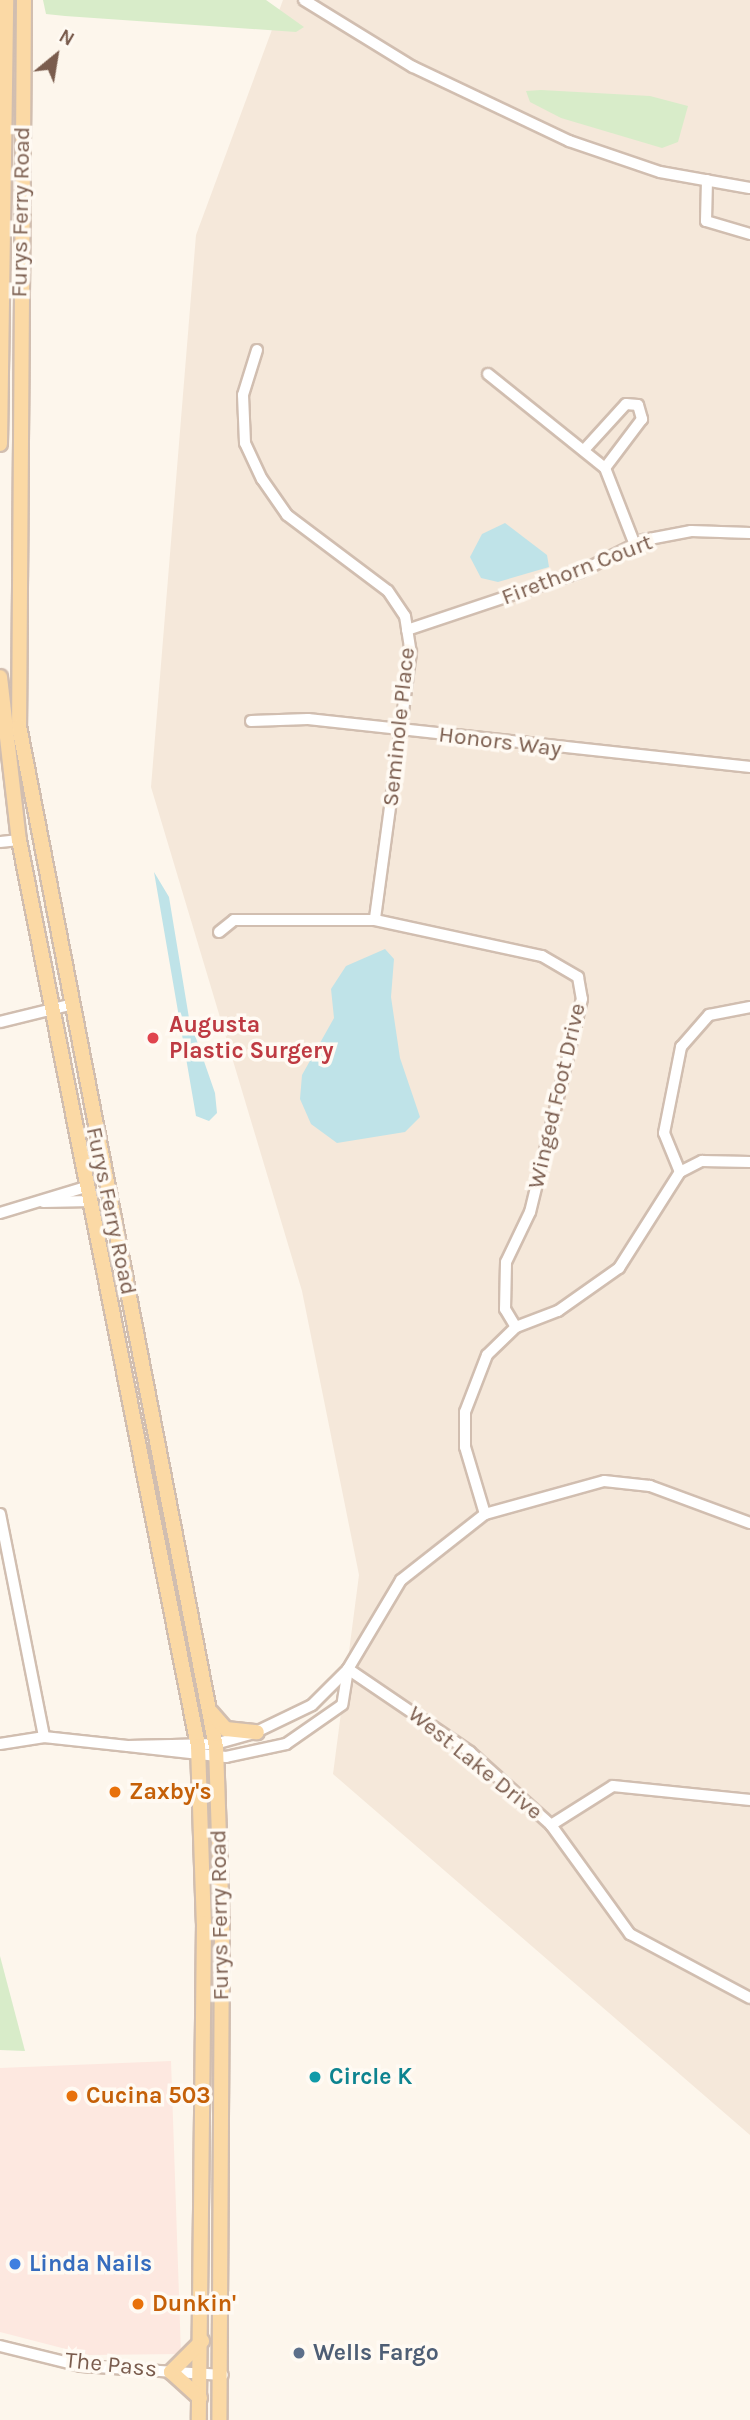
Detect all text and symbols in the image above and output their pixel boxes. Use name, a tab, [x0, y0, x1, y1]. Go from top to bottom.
north arrow	[21, 21, 91, 91]
text: N	[55, 25, 78, 51]
street label: Furys Ferry Road	[6, 126, 36, 298]
street label: Firethorn Court	[498, 529, 656, 611]
street label: Seminole Place	[377, 646, 421, 808]
street label: Honors Way	[437, 721, 563, 763]
street label: Winged Foot Drive	[522, 1001, 592, 1191]
place label: Augusta Plastic Surgery	[169, 1011, 334, 1065]
marker: Augusta Plastic Surgery	[143, 1028, 163, 1048]
street label: Furys Ferry Road	[80, 1125, 142, 1297]
street label: West Lake Drive	[402, 1700, 548, 1826]
place label: Zaxby's	[129, 1778, 212, 1806]
marker: Zaxby's	[107, 1784, 123, 1800]
street label: Furys Ferry Road	[205, 1829, 235, 2001]
place label: Circle K	[329, 2063, 412, 2091]
marker: Circle K	[307, 2069, 323, 2085]
place label: Cucina 503	[86, 2082, 211, 2110]
marker: Cucina 503	[64, 2088, 80, 2104]
place label: Linda Nails	[29, 2250, 152, 2278]
marker: Linda Nails	[7, 2256, 23, 2272]
place label: Dunkin'	[152, 2290, 236, 2318]
marker: Dunkin'	[130, 2296, 146, 2312]
place label: Wells Fargo	[313, 2339, 439, 2367]
marker: Wells Fargo	[291, 2345, 307, 2361]
street label: The Pass	[64, 2346, 158, 2384]

